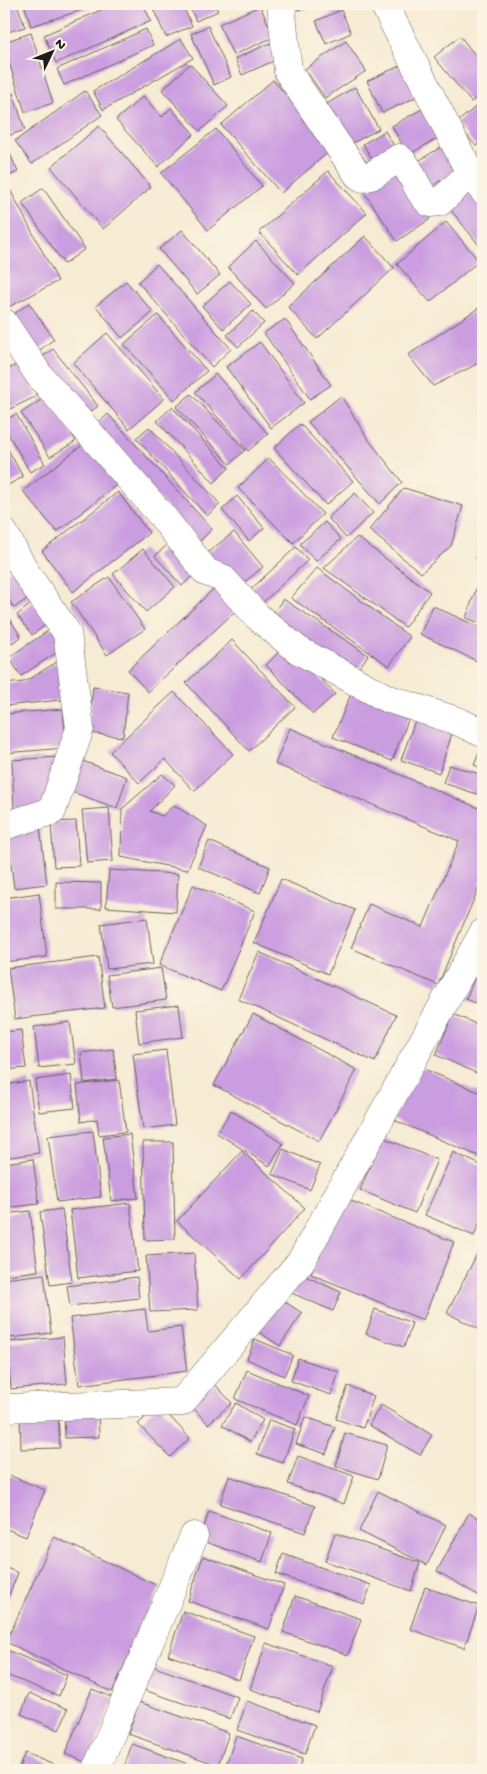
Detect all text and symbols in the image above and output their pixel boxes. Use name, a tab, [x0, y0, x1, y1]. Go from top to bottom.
north arrow	[28, 28, 78, 78]
text: N	[50, 36, 69, 54]

